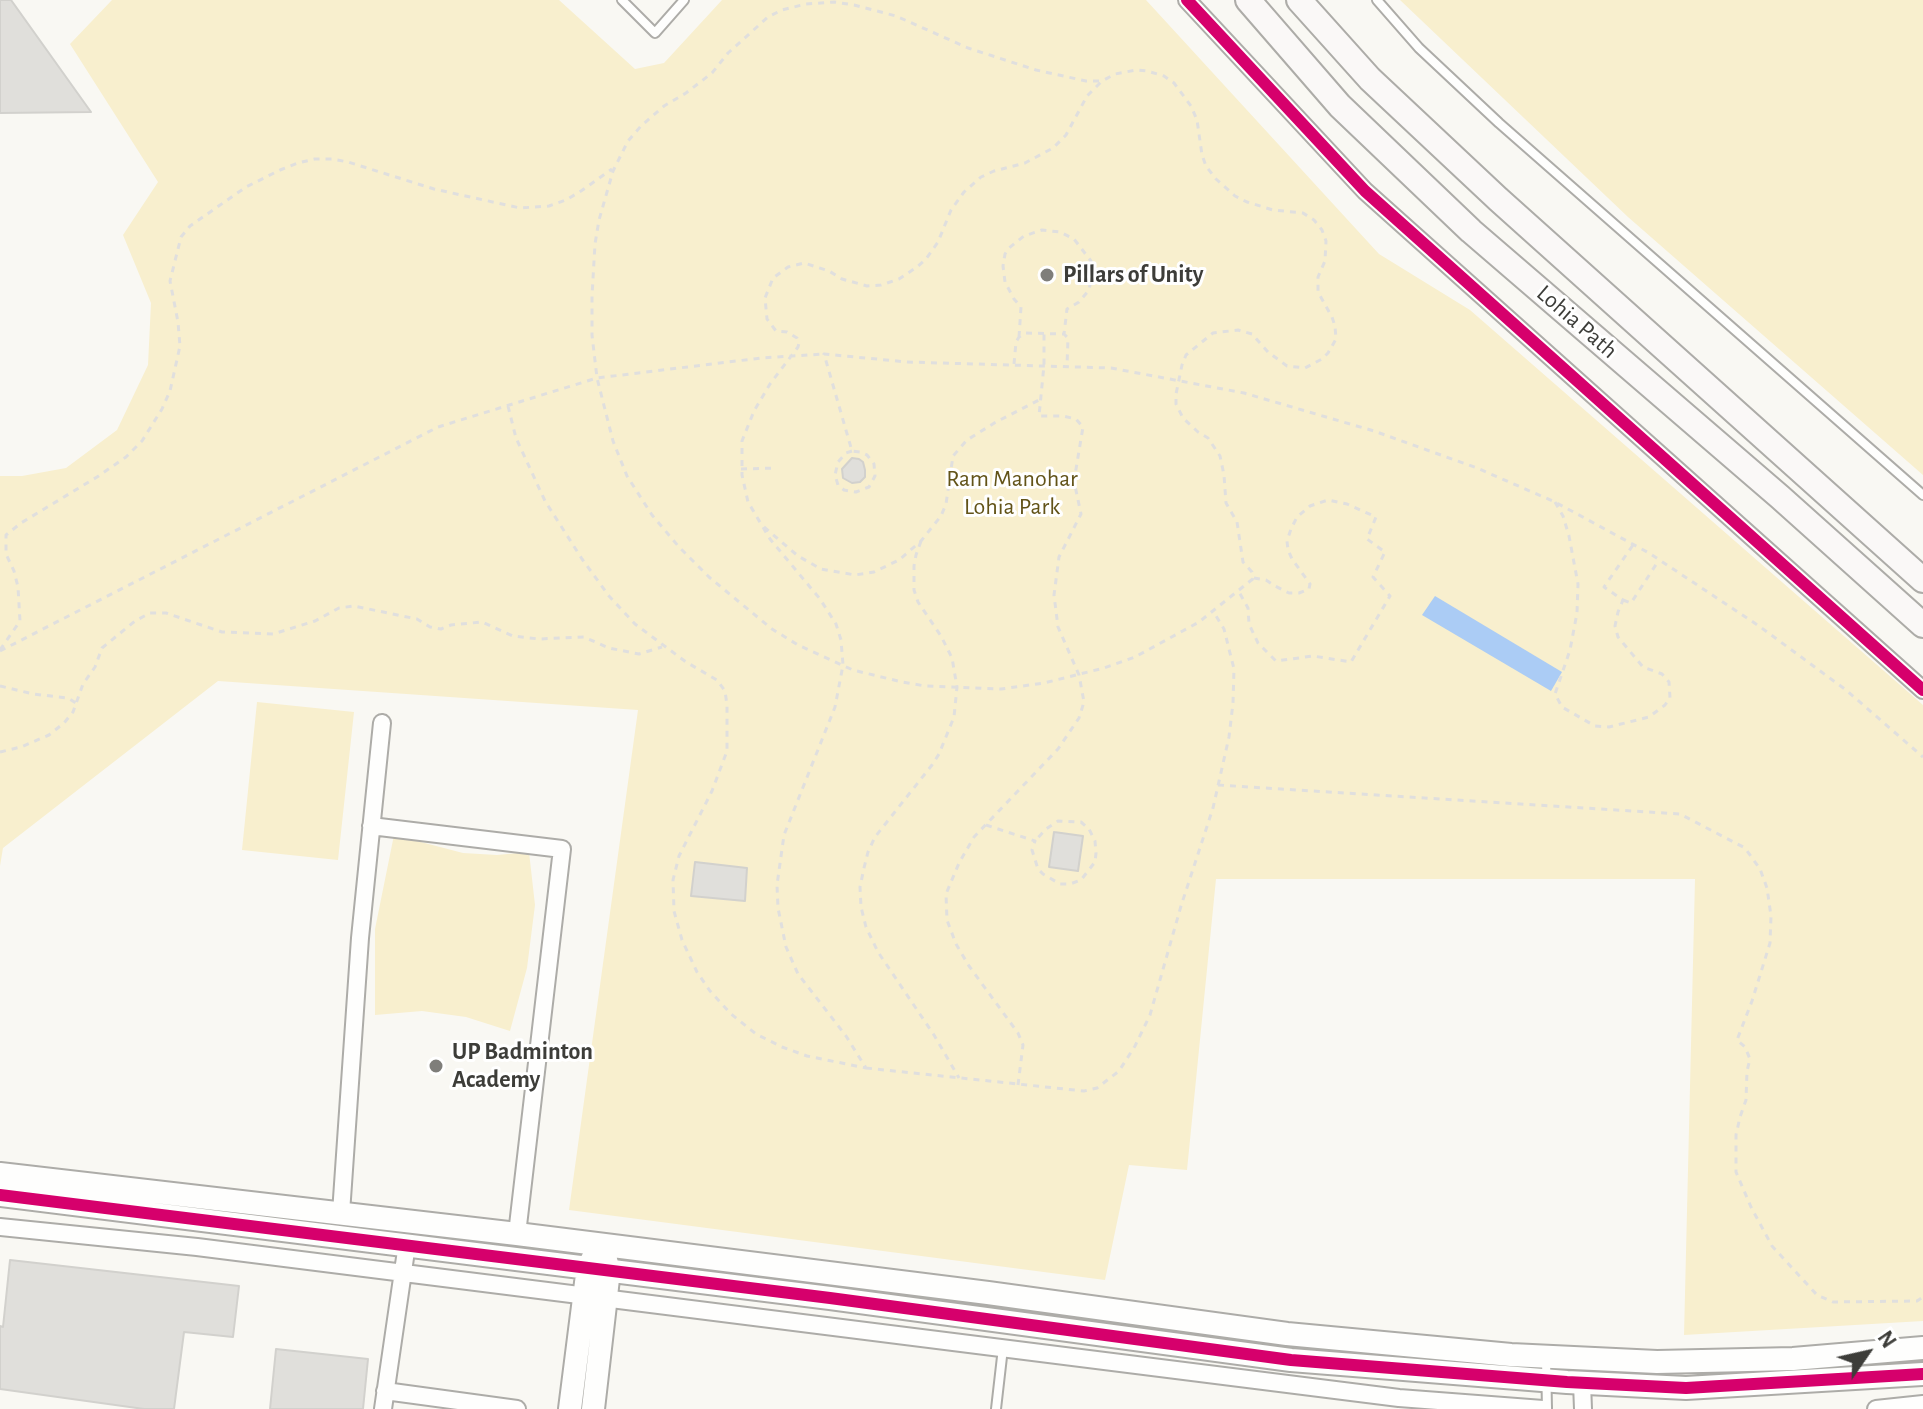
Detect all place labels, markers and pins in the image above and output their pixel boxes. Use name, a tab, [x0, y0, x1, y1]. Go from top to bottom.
place label: Pillars of Unity	[1063, 261, 1203, 289]
marker: Pillars of Unity	[1038, 266, 1056, 284]
place label: UP Badminton Academy	[452, 1038, 593, 1094]
marker: UP Badminton Academy	[427, 1057, 445, 1075]

